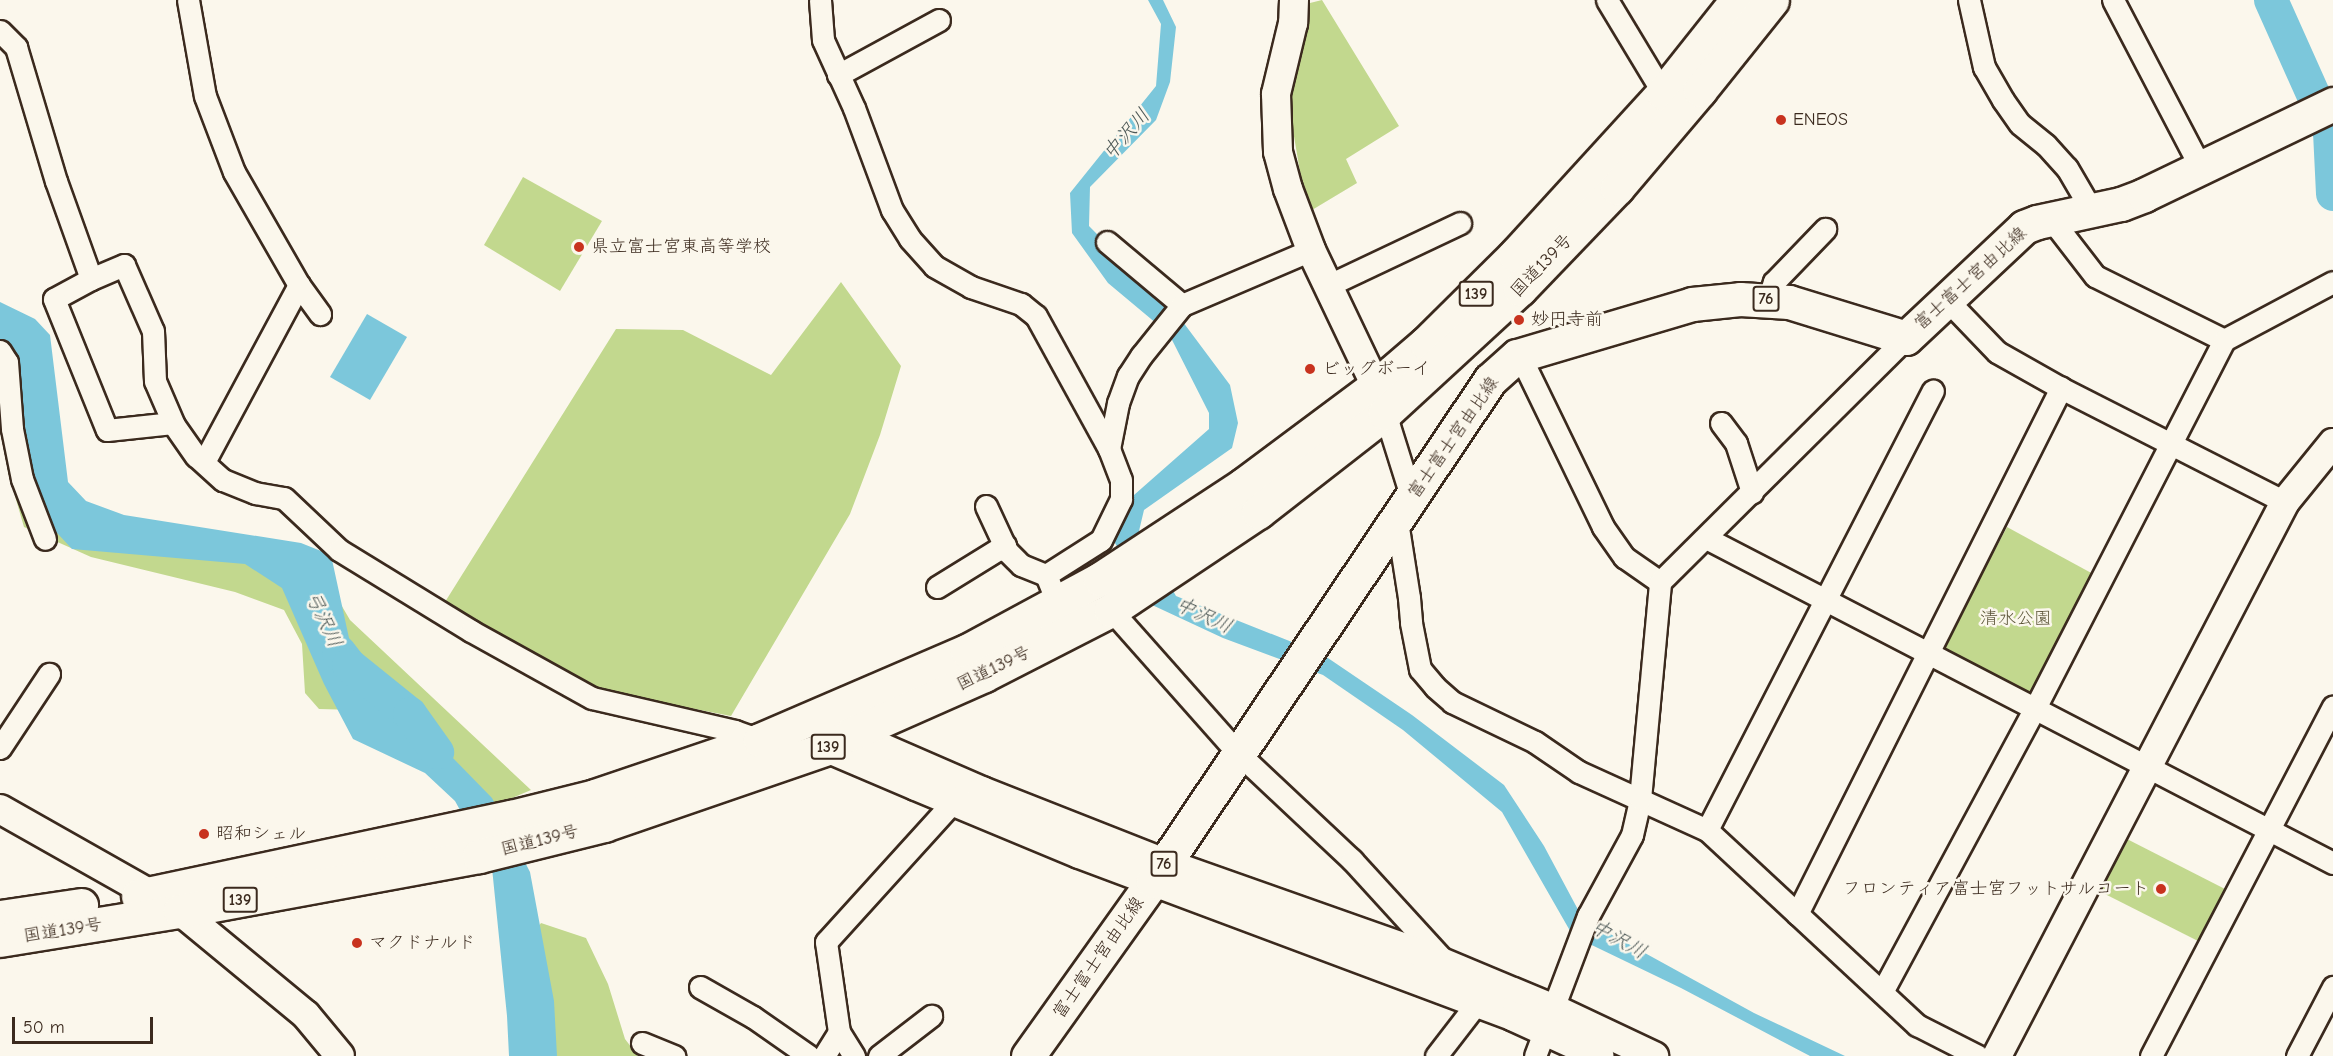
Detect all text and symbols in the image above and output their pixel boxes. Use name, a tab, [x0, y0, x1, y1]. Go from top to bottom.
water label: 中沢川	[1097, 103, 1155, 165]
place label: ENEOS	[1793, 109, 1848, 131]
marker: ENEOS	[1774, 113, 1788, 127]
street label: 富士富士宮由比線	[1910, 223, 2032, 335]
street label: 国道139号	[1507, 230, 1577, 302]
place label: 県立富士宮東高等学校	[591, 236, 771, 258]
marker: 県立富士宮東高等学校	[572, 240, 586, 254]
road number: 139	[1458, 281, 1494, 307]
road number: 76	[1752, 286, 1780, 312]
place label: 妙円寺前	[1531, 309, 1603, 331]
marker: 妙円寺前	[1512, 313, 1526, 327]
place label: ビッグボーイ	[1322, 358, 1430, 380]
marker: ビッグボーイ	[1303, 362, 1317, 376]
street label: 富士富士宮由比線	[1404, 373, 1504, 503]
water label: 弓沢川	[300, 587, 348, 651]
water label: 中沢川	[1172, 591, 1236, 639]
park label: 清水公園	[1980, 608, 2052, 630]
street label: 国道139号	[953, 642, 1035, 696]
road number: 139	[810, 734, 846, 760]
street label: 国道139号	[499, 821, 581, 861]
place label: 昭和シェル	[216, 823, 306, 845]
marker: 昭和シェル	[197, 827, 211, 841]
road number: 76	[1150, 851, 1178, 877]
place label: フロンティア富士宮フットサルコート	[1843, 878, 2149, 900]
marker: フロンティア富士宮フットサルコート	[2154, 882, 2168, 896]
road number: 139	[222, 887, 258, 913]
street label: 富士富士宮由比線	[1049, 893, 1149, 1023]
street label: 国道139号	[22, 914, 104, 948]
water label: 中沢川	[1587, 914, 1651, 964]
place label: マクドナルド	[369, 932, 477, 954]
marker: マクドナルド	[350, 936, 364, 950]
scale bar	[15, 1005, 156, 1043]
text: 50 m	[23, 1017, 65, 1038]

